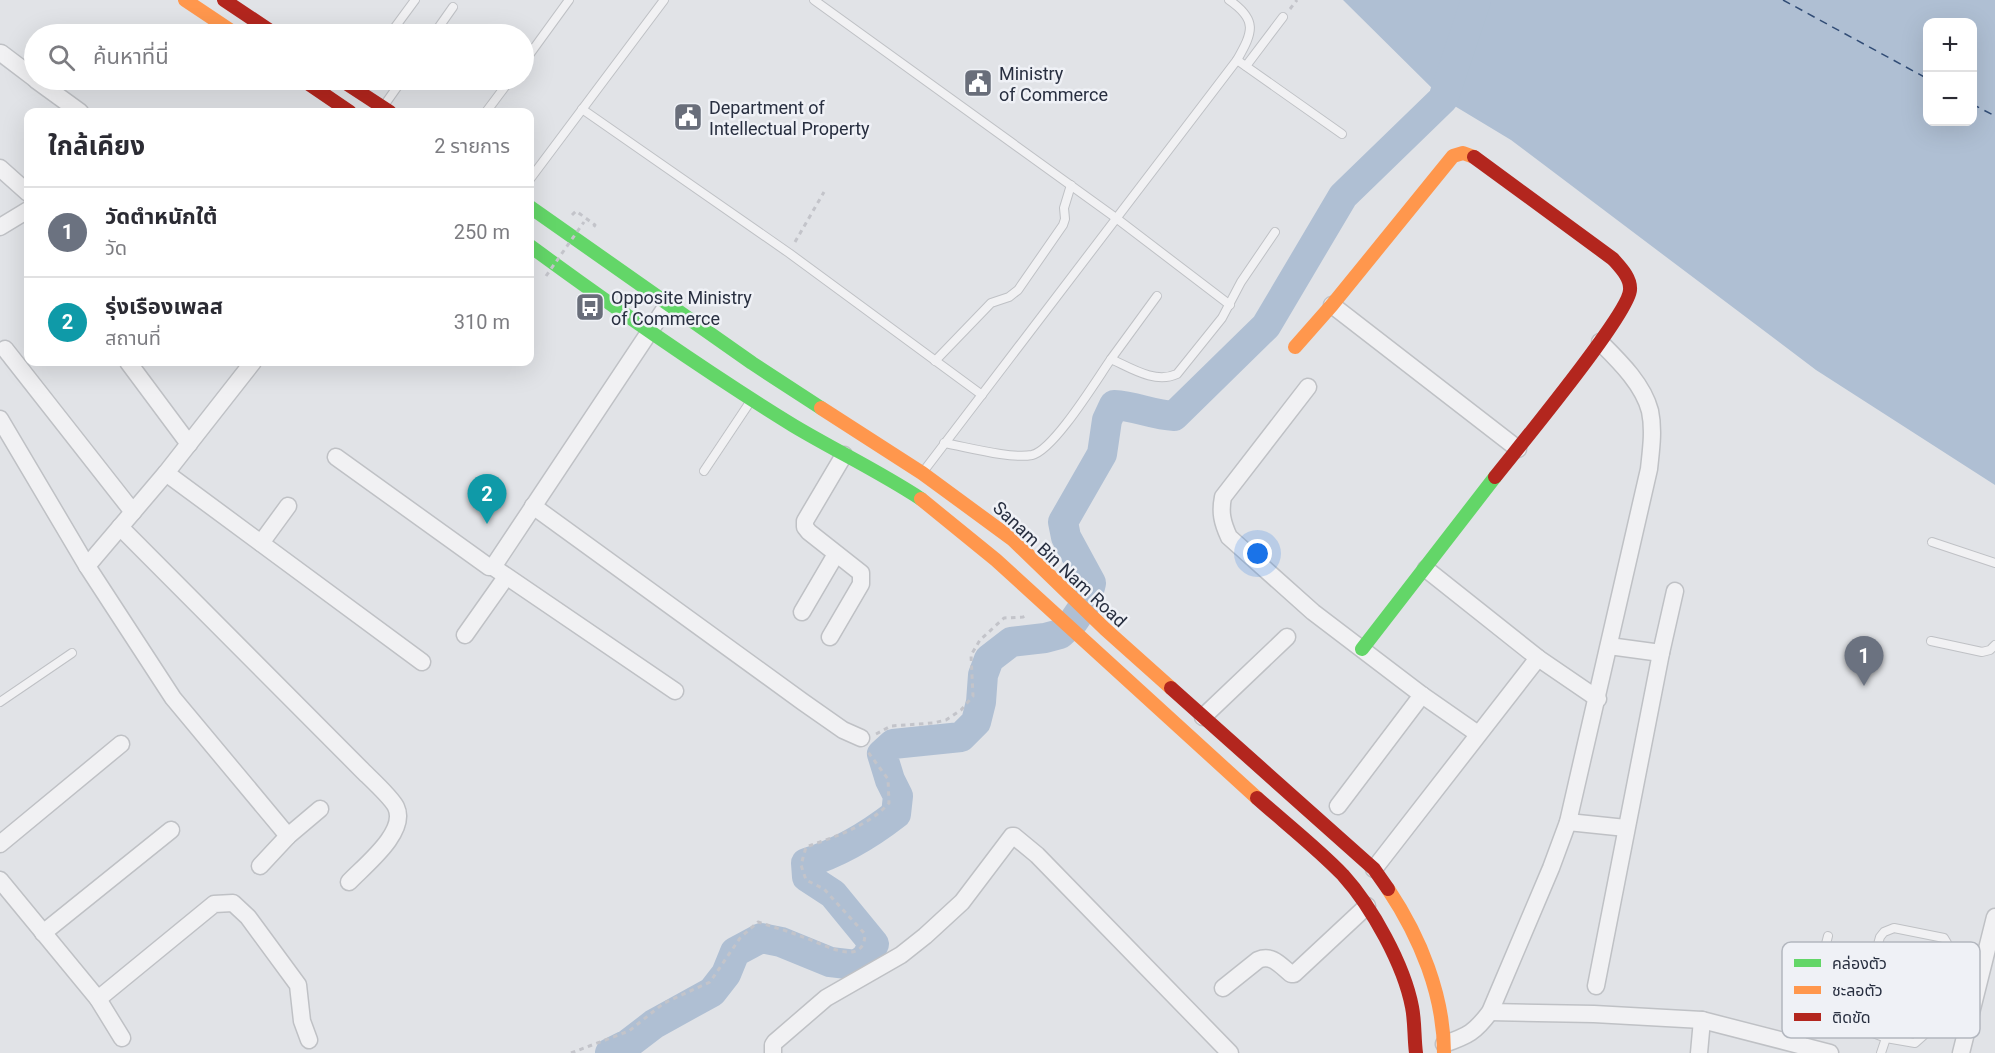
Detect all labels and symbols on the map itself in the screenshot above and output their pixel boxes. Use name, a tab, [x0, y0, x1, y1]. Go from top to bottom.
place label: Ministry of Commerce	[999, 63, 1108, 105]
public building icon: Ministry of Commerce	[962, 67, 994, 99]
place label: Department of Intellectual Property	[709, 97, 870, 139]
public building icon: Department of Intellectual Property	[672, 101, 704, 133]
place label: Opposite Ministry of Commerce	[611, 287, 752, 329]
bus stop icon: Opposite Ministry of Commerce	[574, 291, 606, 323]
pin: 2	[468, 474, 506, 524]
street label: Sanam Bin Nam Road	[989, 497, 1131, 631]
your location	[1243, 539, 1272, 568]
pin: 1	[1844, 636, 1884, 686]
legend	[1782, 942, 1980, 1038]
text: คล่องตัว	[1832, 954, 1887, 973]
text: ชะลอตัว	[1832, 981, 1883, 1000]
text: ติดขัด	[1832, 1008, 1871, 1027]

